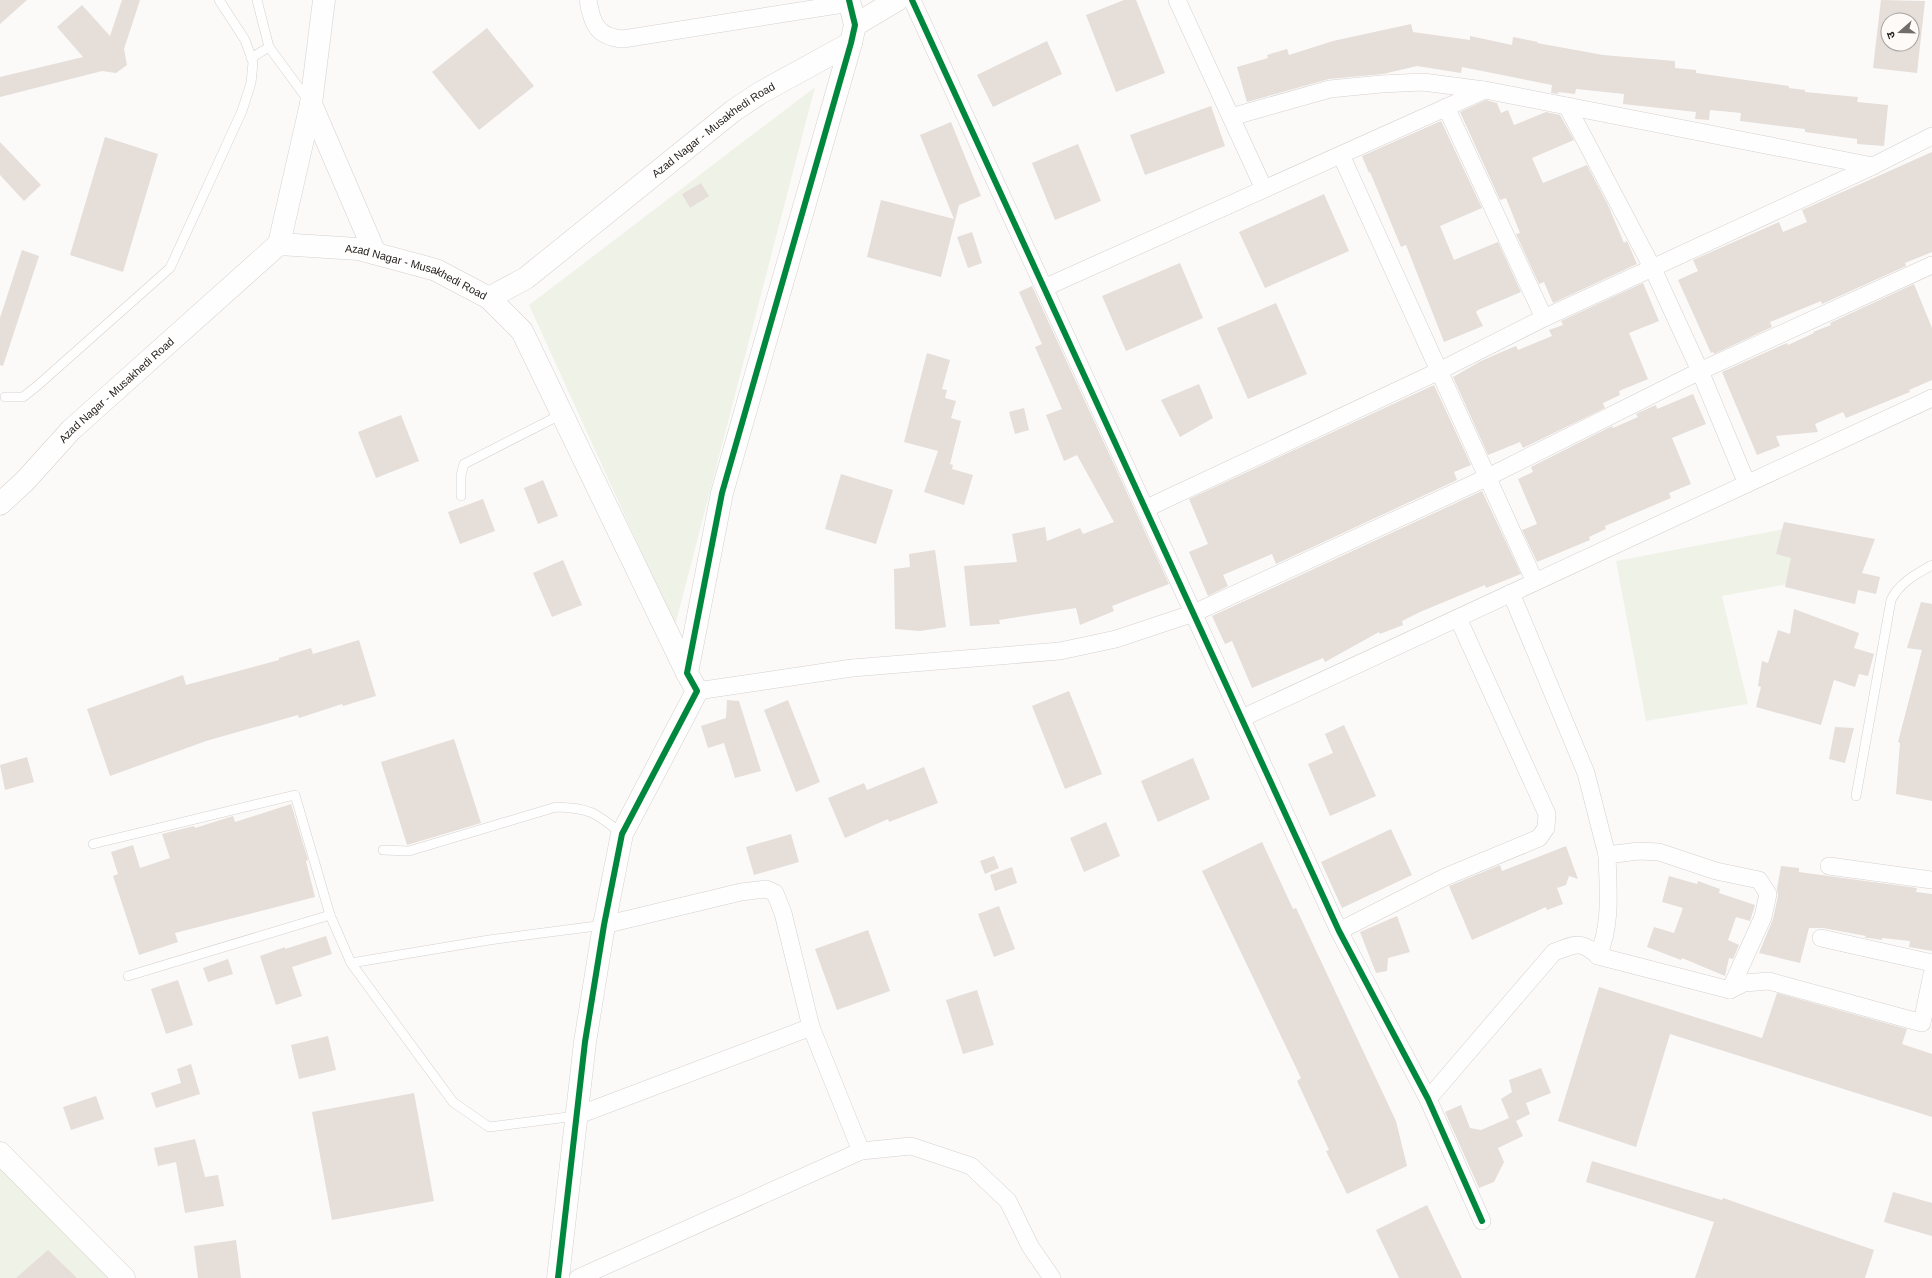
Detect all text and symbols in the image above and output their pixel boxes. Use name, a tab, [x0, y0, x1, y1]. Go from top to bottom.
north arrow	[1880, 12, 1920, 52]
text: उ	[1884, 30, 1897, 40]
street label: Azad Nagar - Musakhedi Road	[650, 80, 777, 180]
street label: Azad Nagar - Musakhedi Road	[345, 242, 489, 302]
street label: Azad Nagar - Musakhedi Road	[57, 335, 176, 445]

